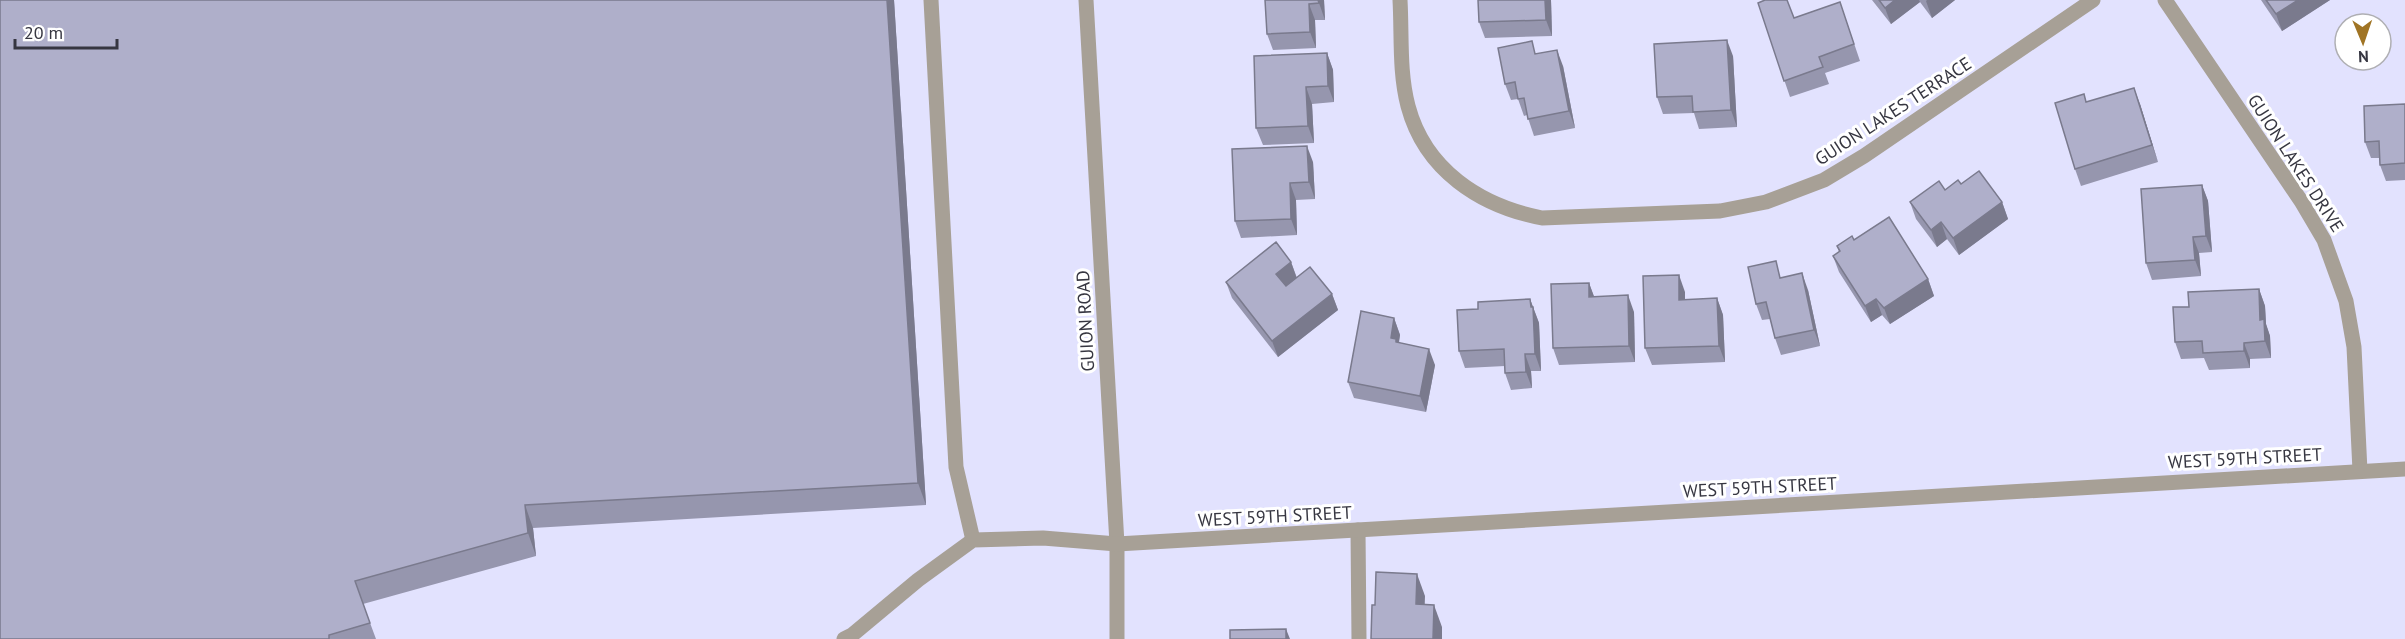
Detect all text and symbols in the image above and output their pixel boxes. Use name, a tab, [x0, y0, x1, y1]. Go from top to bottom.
scale bar	[15, 12, 117, 50]
north arrow	[2333, 12, 2393, 72]
text: 20 m	[24, 21, 63, 44]
text: N	[2358, 47, 2369, 67]
street label: GUION LAKES TERRACE	[1810, 52, 1976, 170]
street label: GUION LAKES DRIVE	[2243, 90, 2349, 236]
street label: GUION ROAD	[1071, 270, 1099, 372]
street label: WEST 59TH STREET	[2167, 442, 2323, 474]
street label: WEST 59TH STREET	[1682, 471, 1838, 503]
street label: WEST 59TH STREET	[1197, 500, 1353, 532]

